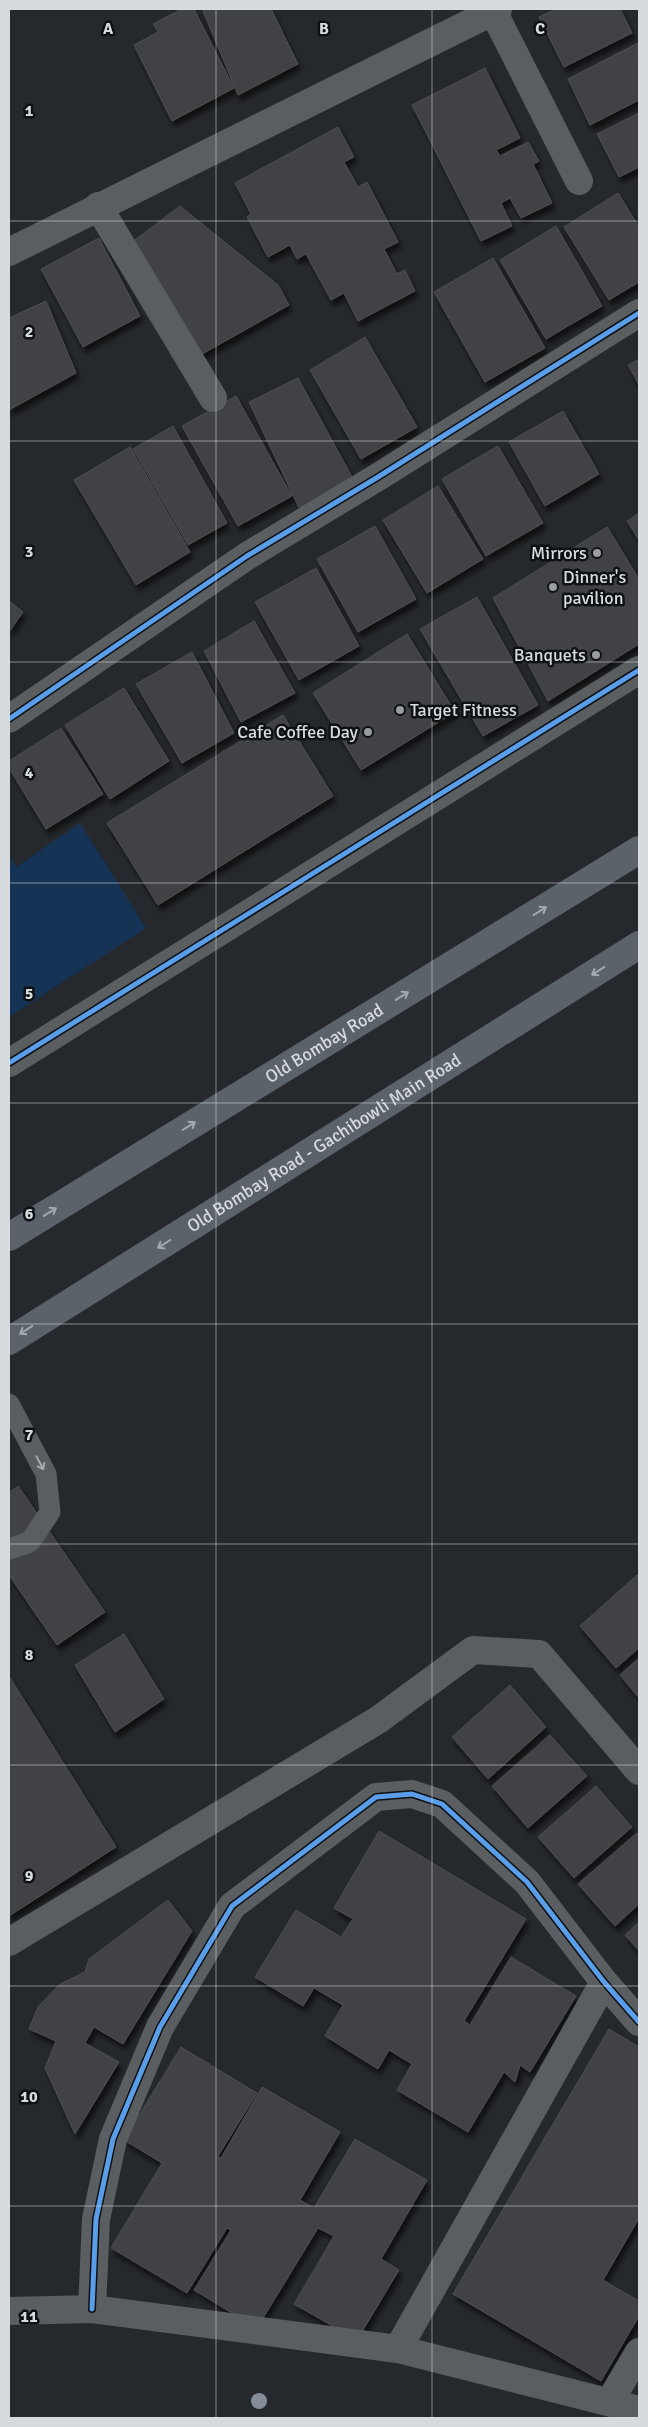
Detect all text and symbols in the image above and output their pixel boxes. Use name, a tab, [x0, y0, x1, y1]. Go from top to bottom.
text: A	[103, 19, 114, 39]
text: B	[319, 19, 329, 39]
text: C	[535, 19, 545, 39]
text: 1	[25, 101, 34, 121]
text: 2	[25, 322, 33, 342]
text: 3	[25, 542, 33, 562]
place label: Mirrors	[531, 542, 587, 564]
marker: Mirrors	[591, 547, 603, 559]
place label: Dinner's pavilion	[563, 566, 627, 609]
marker: Dinner's pavilion	[547, 581, 559, 593]
place label: Banquets	[514, 644, 586, 666]
marker: Banquets	[590, 649, 602, 661]
place label: Target Fitness	[410, 699, 517, 721]
marker: Target Fitness	[394, 704, 406, 716]
place label: Cafe Coffee Day	[237, 721, 359, 743]
marker: Cafe Coffee Day	[362, 726, 374, 738]
text: 4	[25, 763, 34, 783]
one-way arrow	[533, 905, 547, 915]
one-way arrow	[591, 966, 605, 977]
text: 5	[25, 984, 33, 1004]
one-way arrow	[394, 990, 408, 1000]
street label: Old Bombay Road	[261, 999, 387, 1088]
street label: Old Bombay Road - Gachibowli Main Road	[183, 1049, 465, 1237]
one-way arrow	[181, 1121, 195, 1131]
text: 6	[25, 1204, 34, 1224]
one-way arrow	[43, 1206, 57, 1216]
one-way arrow	[157, 1239, 171, 1249]
one-way arrow	[19, 1325, 33, 1335]
text: 7	[25, 1425, 34, 1445]
one-way arrow	[36, 1455, 45, 1470]
text: 8	[25, 1645, 34, 1665]
text: 9	[25, 1866, 34, 1886]
text: 10	[20, 2087, 38, 2107]
text: 11	[20, 2307, 38, 2327]

